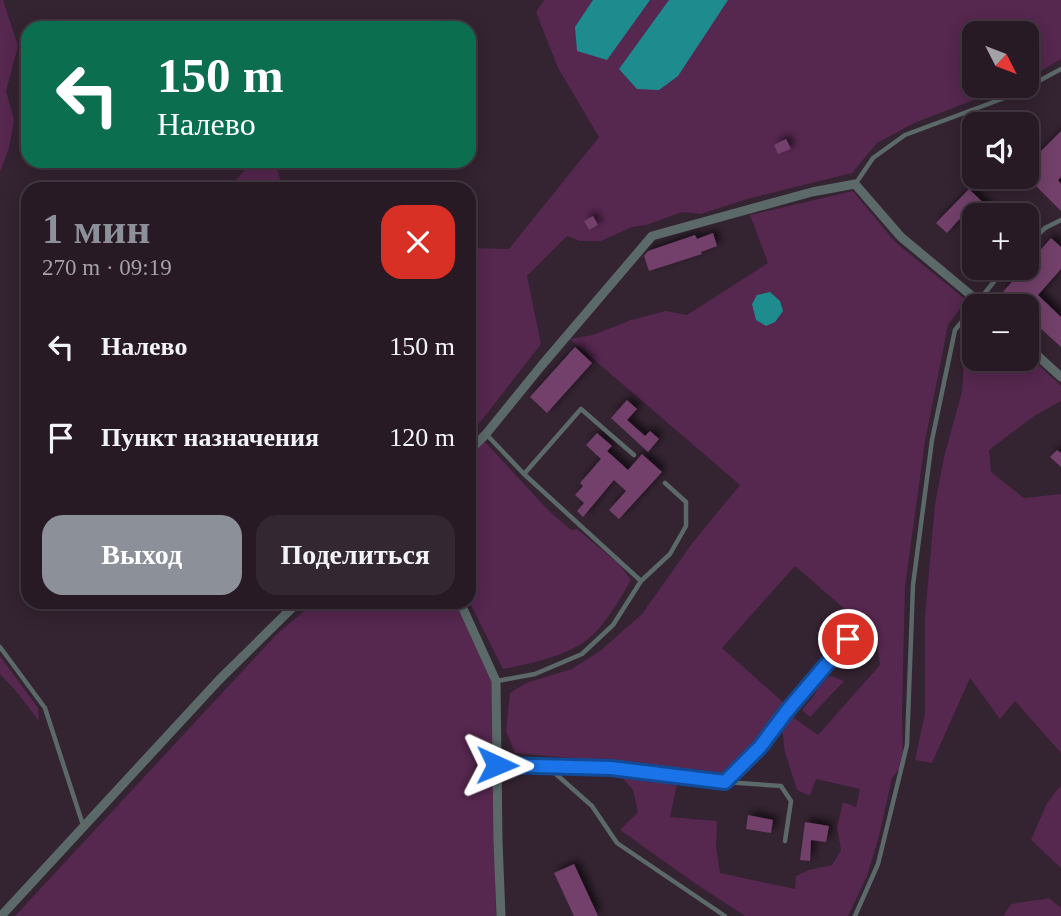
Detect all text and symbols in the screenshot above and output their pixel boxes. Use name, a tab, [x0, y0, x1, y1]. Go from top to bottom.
north arrow	[962, 21, 1040, 98]
map controls	[962, 21, 1039, 371]
text: 150 m	[157, 48, 284, 103]
icon: left	[42, 49, 133, 140]
text: Налево	[157, 106, 256, 142]
button: sound	[962, 112, 1039, 189]
button: +	[962, 203, 1039, 280]
button: close	[381, 205, 455, 279]
text: 1 мин	[42, 206, 151, 252]
text: 270 m · 09:19	[42, 255, 172, 280]
button: −	[962, 294, 1039, 371]
icon: left	[42, 328, 80, 366]
text: Налево	[101, 332, 187, 361]
text: 150 m	[389, 332, 455, 361]
icon: arrive	[42, 419, 80, 457]
text: Пункт назначения	[101, 423, 319, 452]
text: 120 m	[389, 423, 455, 452]
button: Выход	[42, 515, 242, 595]
button: Поделиться	[256, 515, 455, 595]
pin	[818, 609, 878, 669]
icon: arrive	[829, 620, 867, 658]
position arrow	[460, 728, 534, 802]

